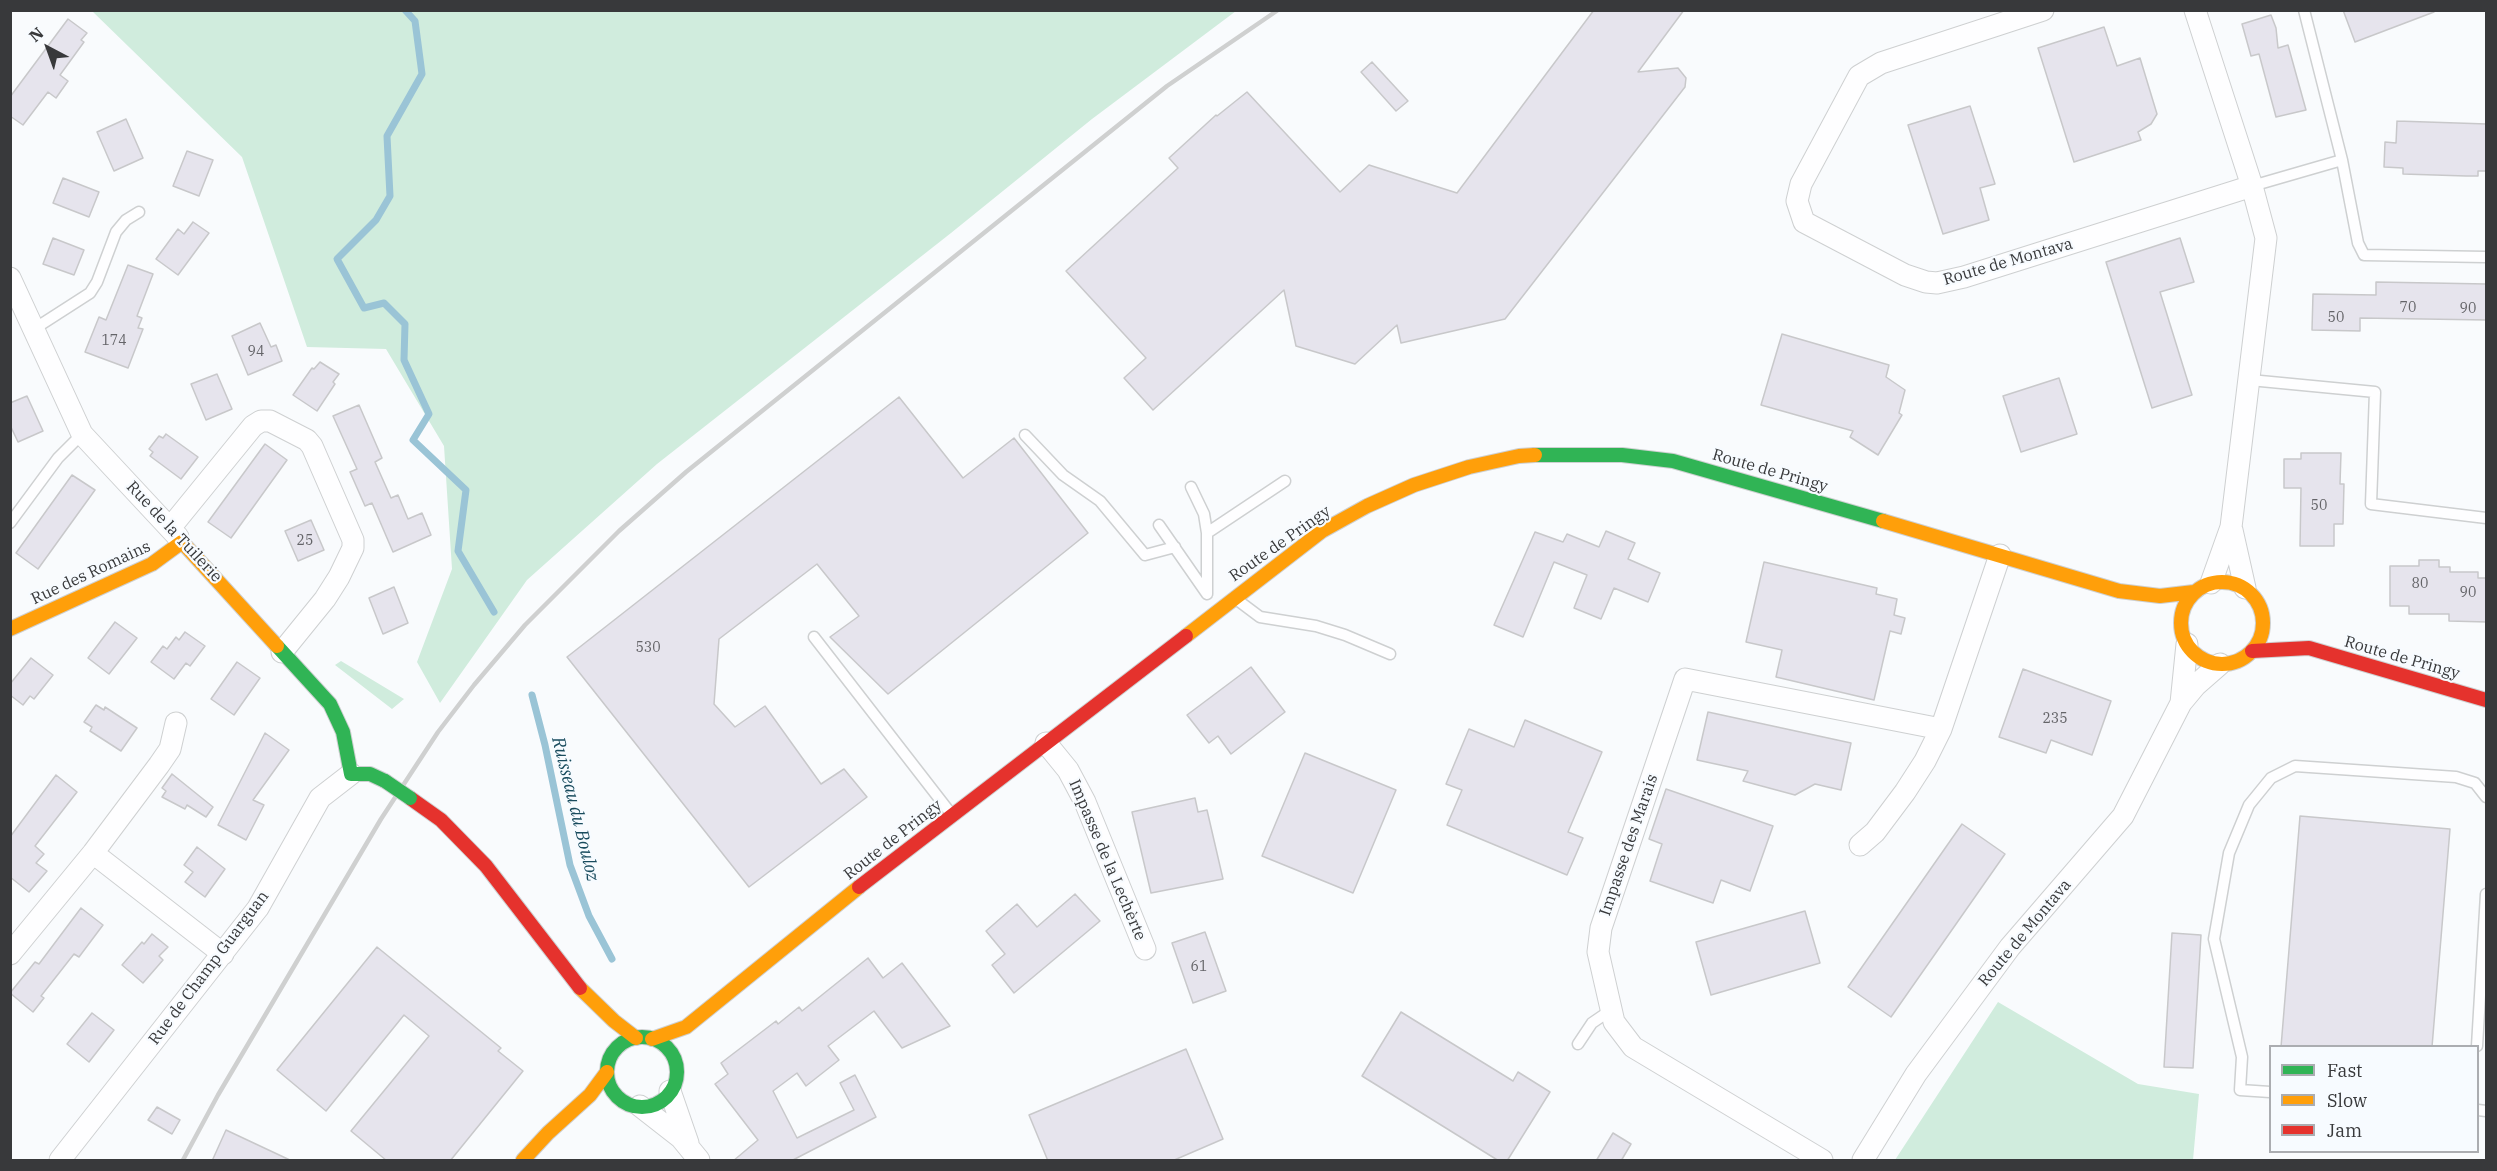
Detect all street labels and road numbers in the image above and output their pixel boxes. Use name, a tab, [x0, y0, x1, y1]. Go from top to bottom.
street label: Route de Montava	[1941, 234, 2075, 290]
street label: Route de Pringy	[1710, 445, 1830, 497]
street label: Rue de la Tuilerie	[122, 477, 226, 587]
street label: Route de Pringy	[1226, 502, 1334, 586]
street label: Rue des Romains	[28, 537, 154, 609]
street label: Route de Pringy	[2342, 632, 2462, 684]
street label: Impasse des Marais	[1596, 772, 1662, 918]
street label: Impasse de la Lechèrte	[1064, 777, 1150, 943]
street label: Route de Pringy	[840, 796, 946, 884]
street label: Route de Montava	[1975, 876, 2075, 990]
street label: Rue de Champ Guarguan	[145, 887, 273, 1049]

